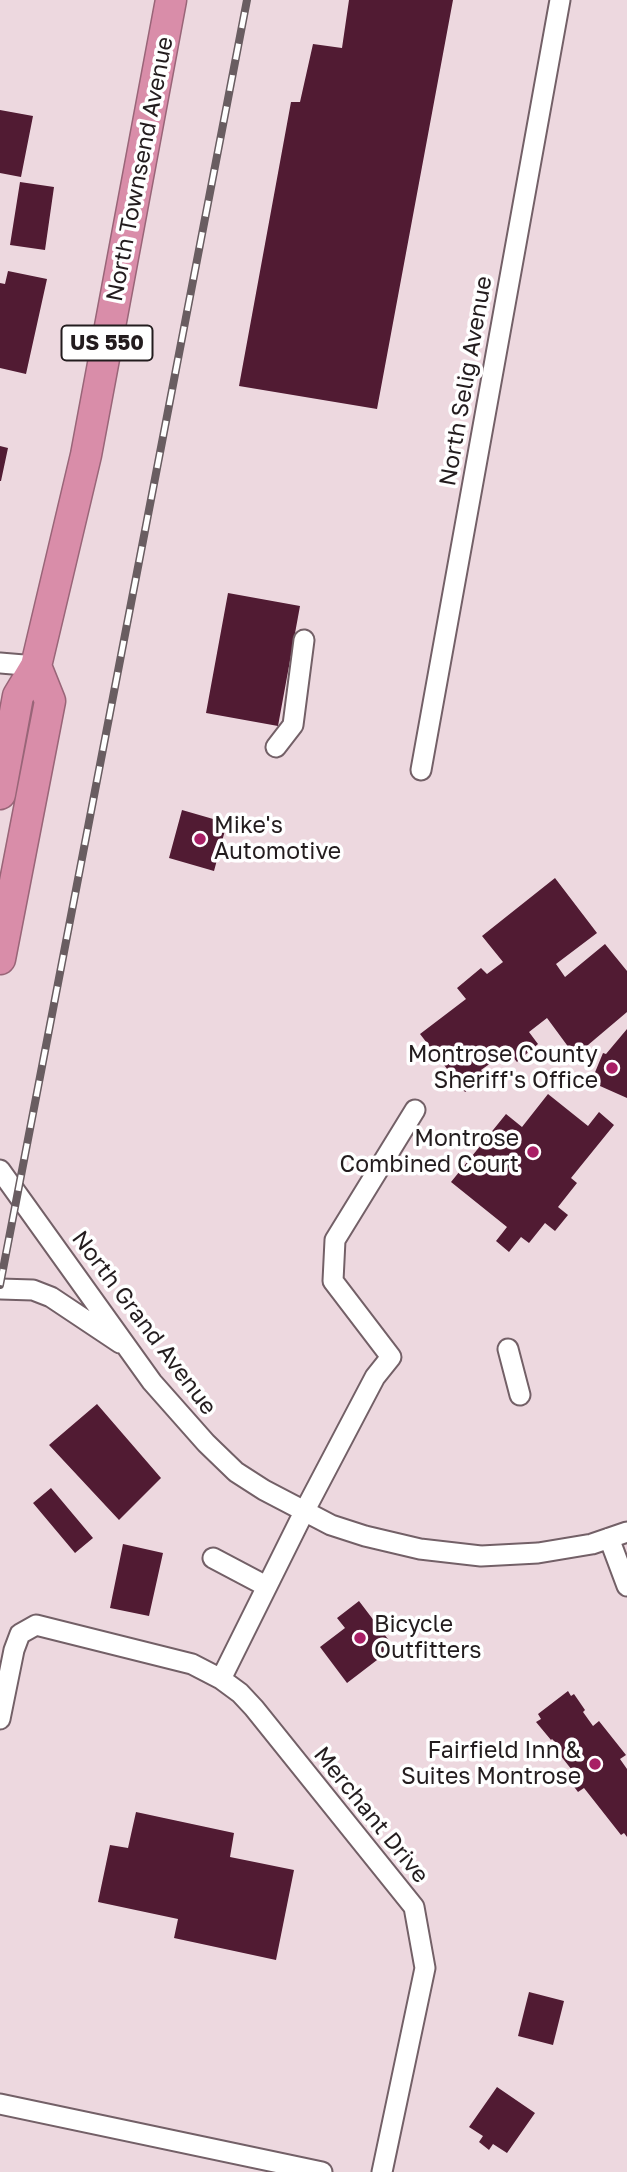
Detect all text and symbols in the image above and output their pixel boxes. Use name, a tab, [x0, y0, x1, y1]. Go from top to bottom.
street label: North Townsend Avenue	[101, 34, 179, 304]
street label: North Selig Avenue	[434, 274, 498, 488]
road number: US 550	[62, 326, 152, 360]
place label: Mike's Automotive	[214, 812, 341, 866]
marker: Mike's Automotive	[192, 831, 208, 847]
place label: Montrose County Sheriff's Office	[408, 1041, 598, 1095]
marker: Montrose County Sheriff's Office	[604, 1060, 620, 1076]
place label: Montrose Combined Court	[340, 1125, 519, 1179]
marker: Montrose Combined Court	[525, 1144, 541, 1160]
street label: North Grand Avenue	[66, 1226, 222, 1420]
place label: Bicycle Outfitters	[374, 1611, 481, 1665]
marker: Bicycle Outfitters	[352, 1630, 368, 1646]
place label: Fairfield Inn & Suites Montrose	[401, 1737, 581, 1791]
street label: Merchant Drive	[308, 1741, 434, 1889]
marker: Fairfield Inn & Suites Montrose	[587, 1756, 603, 1772]

